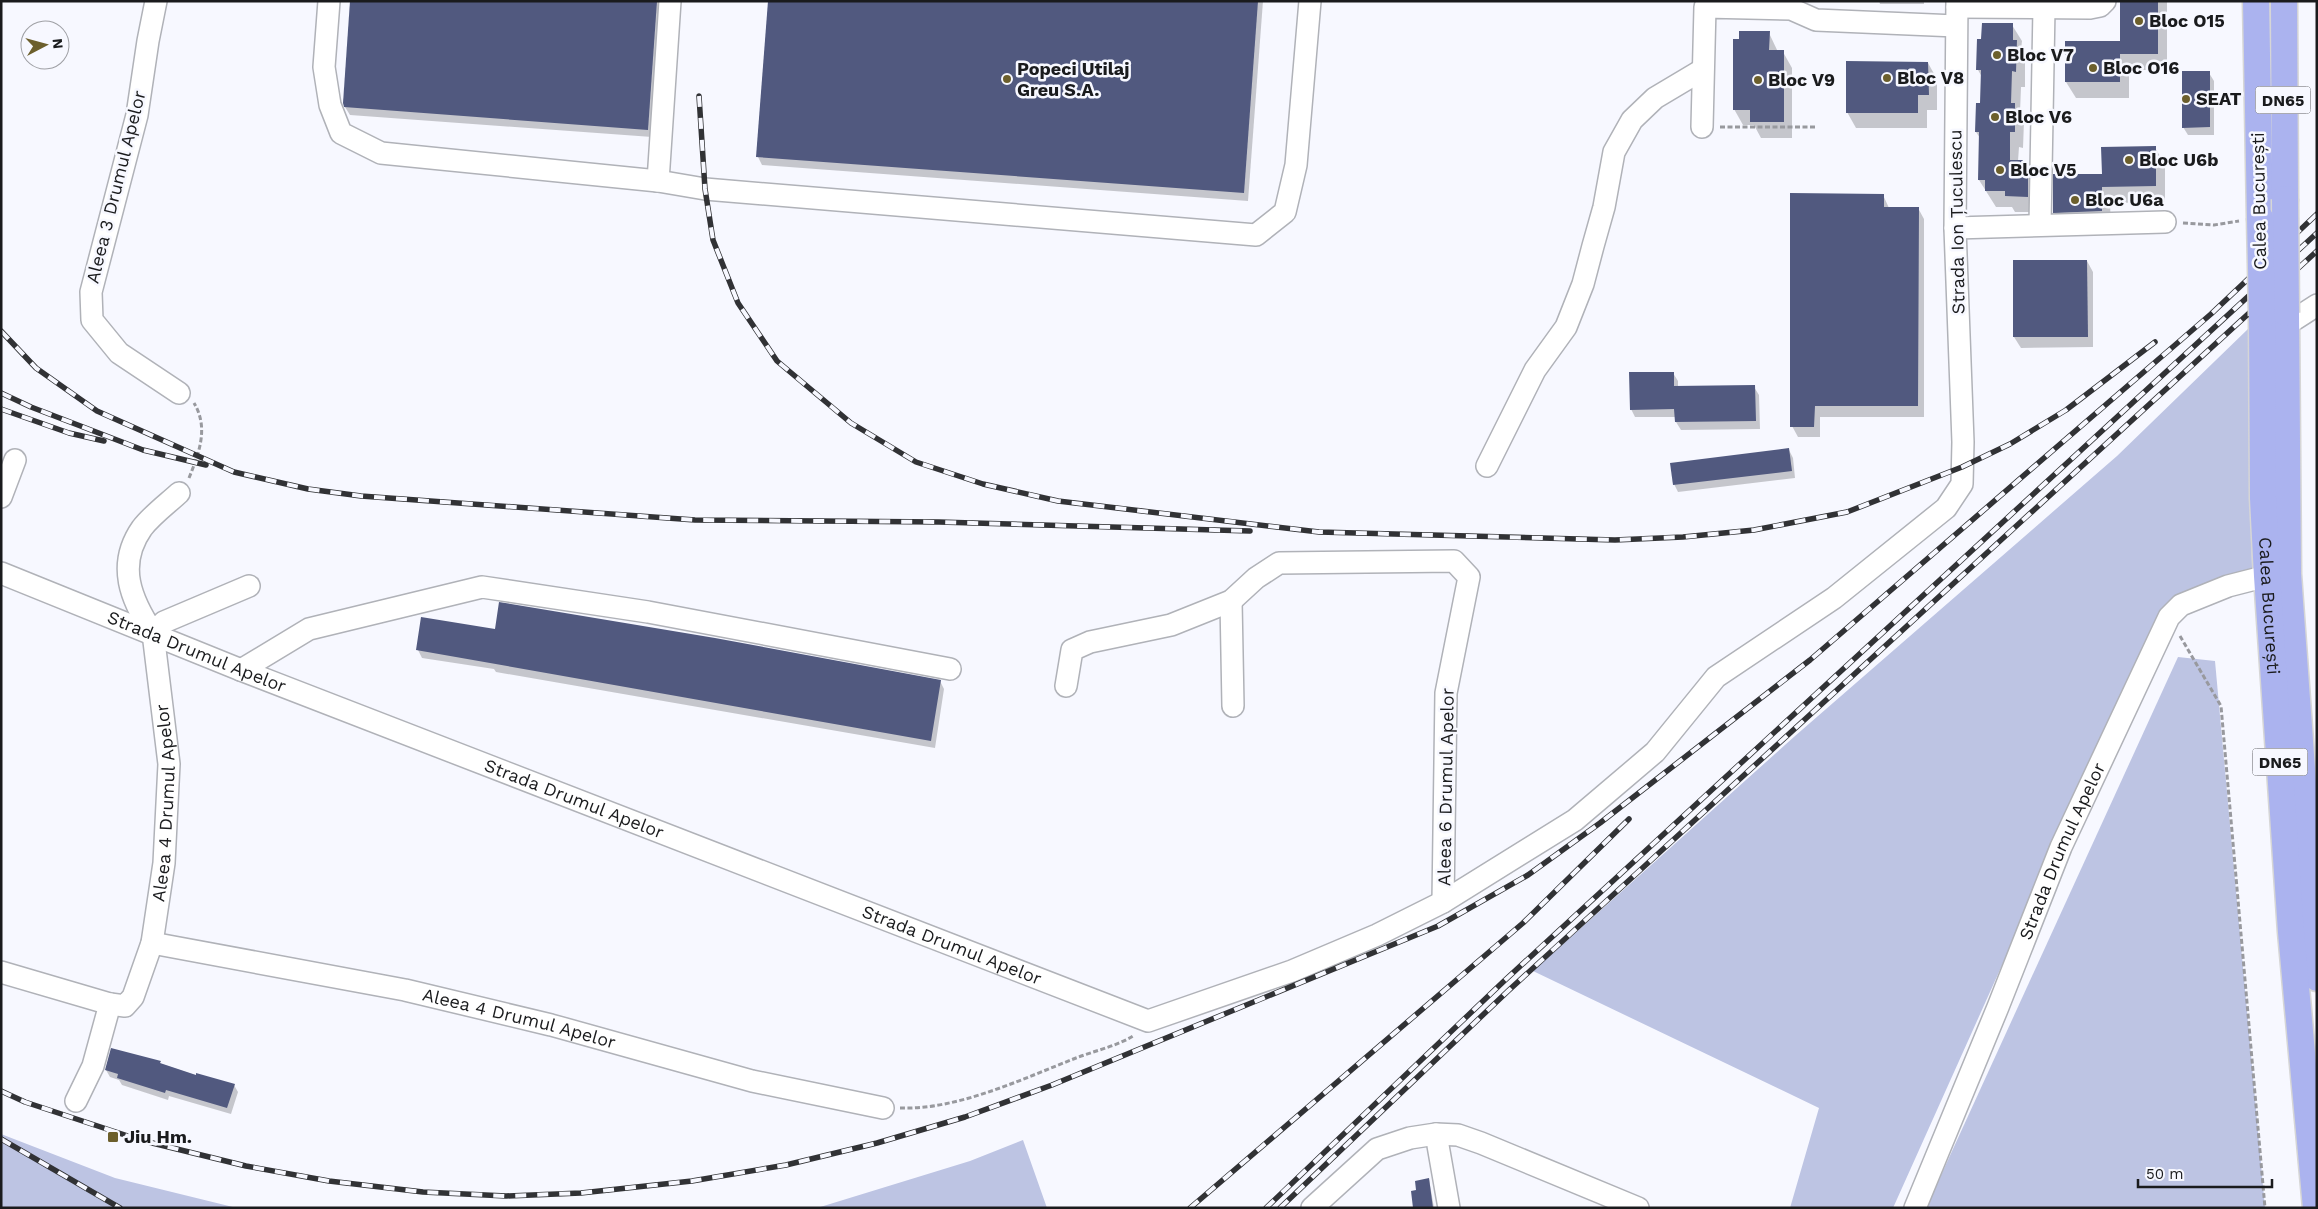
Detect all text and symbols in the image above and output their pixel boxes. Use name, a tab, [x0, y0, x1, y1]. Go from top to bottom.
place label: Bloc O15	[2149, 10, 2225, 31]
marker: Bloc O15	[2133, 15, 2145, 27]
north arrow	[20, 20, 70, 70]
text: N	[49, 38, 66, 50]
place label: Bloc V7	[2007, 44, 2074, 65]
marker: Bloc V7	[1991, 49, 2003, 61]
place label: Bloc O16	[2103, 57, 2179, 78]
place label: Popeci Utilaj Greu S.A.	[1017, 58, 1129, 100]
marker: Bloc O16	[2087, 62, 2099, 74]
place label: Bloc V8	[1897, 67, 1964, 88]
place label: Bloc V9	[1768, 69, 1835, 90]
marker: Bloc V8	[1881, 72, 1893, 84]
marker: Popeci Utilaj Greu S.A.	[1001, 73, 1013, 85]
marker: Bloc V9	[1752, 74, 1764, 86]
road number: DN65	[2256, 86, 2310, 114]
street label: Aleea 3 Drumul Apelor	[81, 88, 150, 285]
place label: SEAT	[2196, 88, 2242, 109]
marker: SEAT	[2180, 93, 2192, 105]
place label: Bloc V6	[2005, 106, 2072, 127]
marker: Bloc V6	[1989, 111, 2001, 123]
street label: Strada Ion Țuculescu	[1944, 129, 1969, 315]
street label: Calea București	[2247, 132, 2270, 270]
place label: Bloc U6b	[2139, 149, 2219, 170]
marker: Bloc U6b	[2123, 154, 2135, 166]
place label: Bloc V5	[2010, 159, 2077, 180]
marker: Bloc V5	[1994, 164, 2006, 176]
place label: Bloc U6a	[2085, 189, 2164, 210]
marker: Bloc U6a	[2069, 194, 2081, 206]
street label: Calea București	[2255, 536, 2285, 675]
street label: Strada Drumul Apelor	[104, 606, 289, 696]
street label: Aleea 6 Drumul Apelor	[1433, 688, 1458, 886]
street label: Aleea 4 Drumul Apelor	[147, 703, 179, 903]
road number: DN65	[2252, 749, 2308, 776]
street label: Strada Drumul Apelor	[481, 754, 667, 843]
street label: Strada Drumul Apelor	[2015, 759, 2109, 943]
street label: Strada Drumul Apelor	[859, 900, 1045, 989]
street label: Aleea 4 Drumul Apelor	[421, 984, 618, 1053]
place label: Jiu Hm.	[124, 1126, 192, 1147]
marker: Jiu Hm.	[106, 1130, 120, 1144]
scale bar	[2138, 1156, 2272, 1188]
text: 50 m	[2146, 1165, 2183, 1183]

